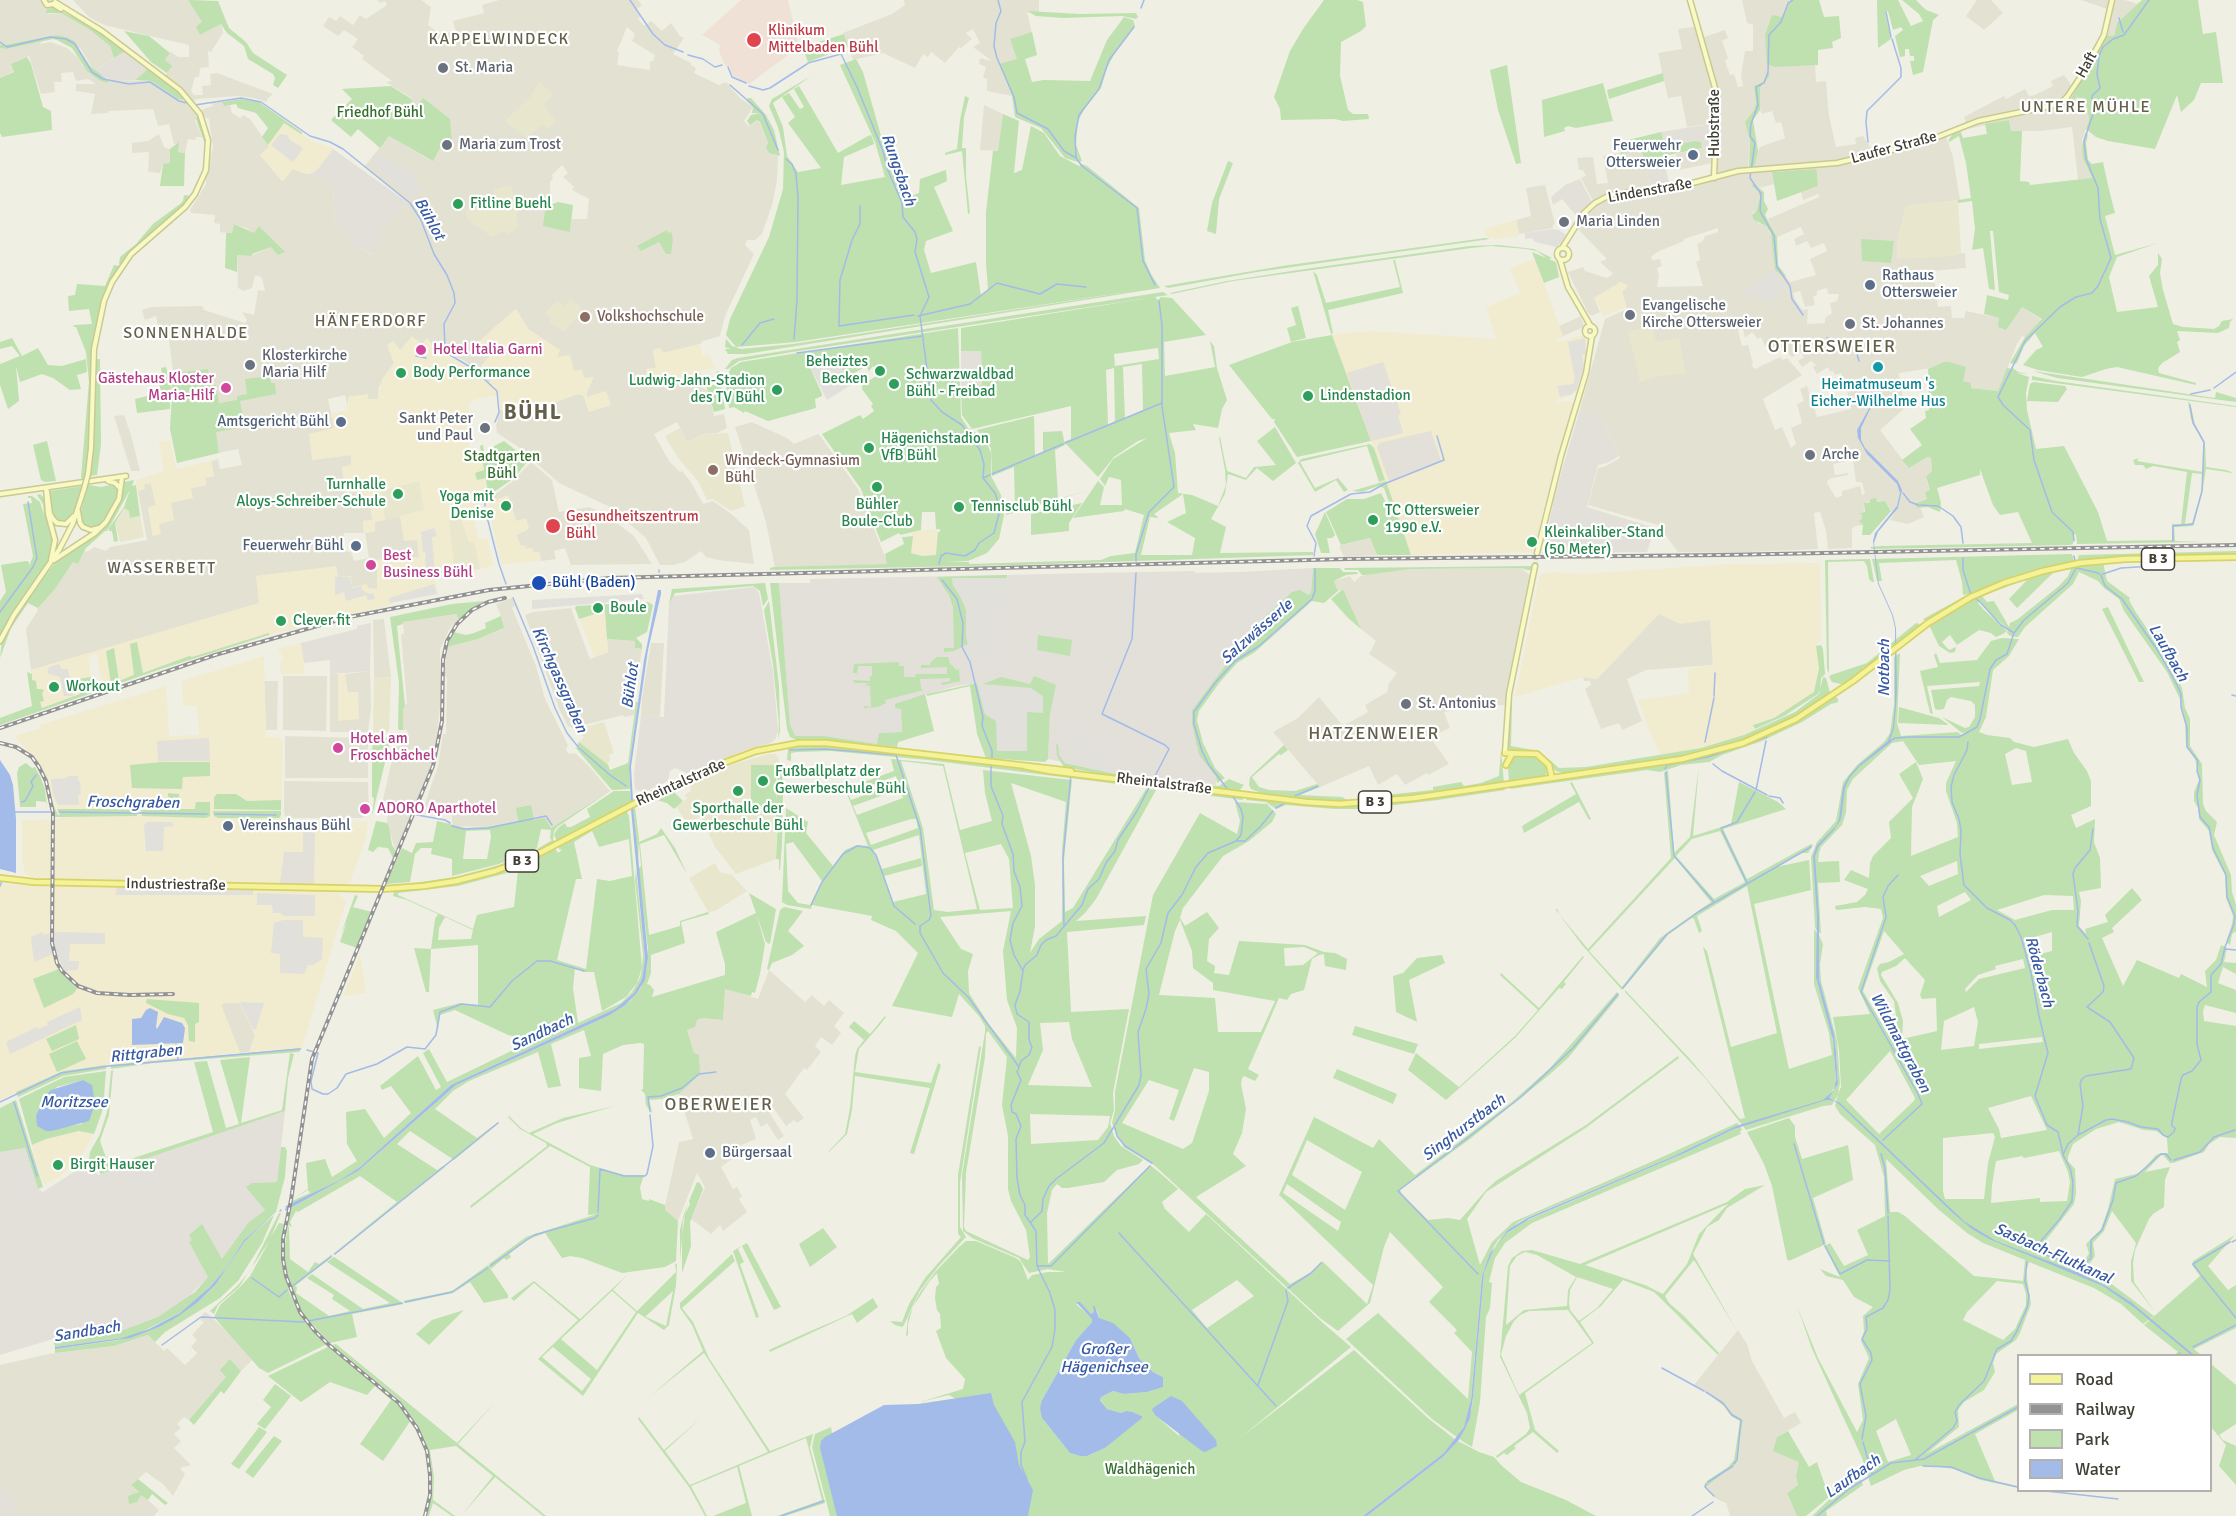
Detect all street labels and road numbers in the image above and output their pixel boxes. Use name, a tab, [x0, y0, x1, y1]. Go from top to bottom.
street label: Haft	[2072, 49, 2102, 81]
street label: Hubstraße	[1706, 89, 1724, 157]
street label: Laufer Straße	[1849, 128, 1939, 168]
street label: Lindenstraße	[1606, 175, 1694, 207]
road number: B 3	[2142, 548, 2174, 570]
street label: Rheintalstraße	[634, 755, 728, 811]
street label: Rheintalstraße	[1115, 769, 1213, 799]
road number: B 3	[1358, 791, 1392, 813]
road number: B 3	[506, 850, 538, 872]
street label: Industriestraße	[126, 875, 226, 895]

